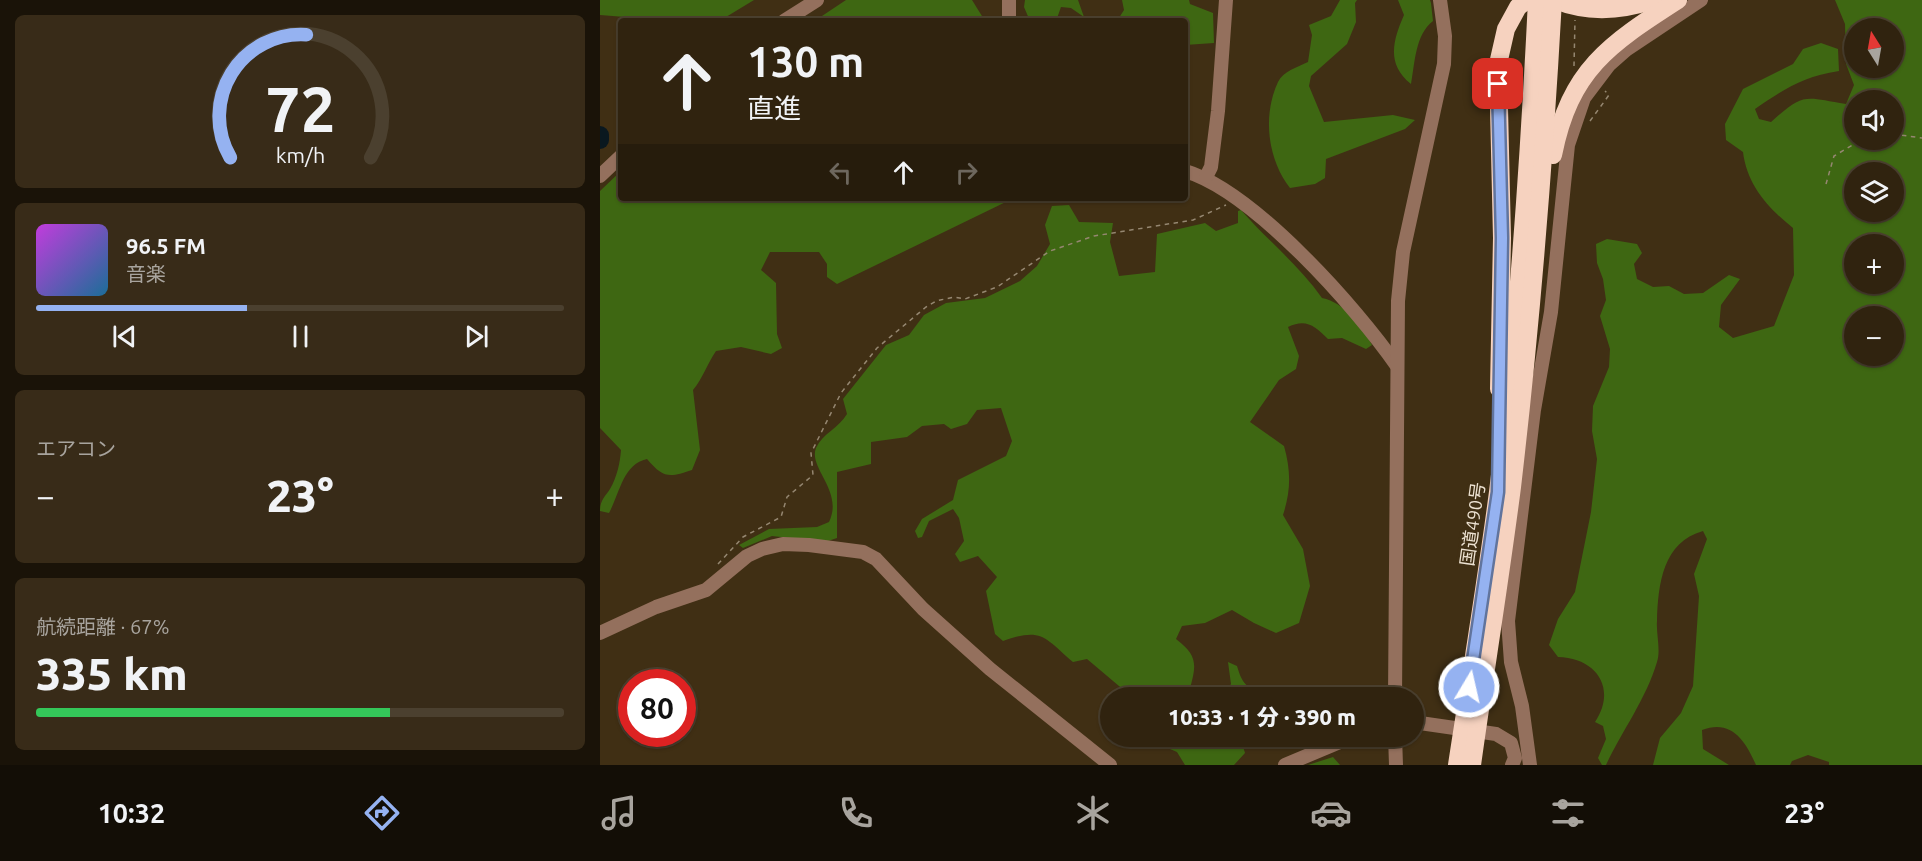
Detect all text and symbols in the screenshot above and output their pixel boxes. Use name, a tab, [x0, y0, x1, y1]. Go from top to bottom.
north arrow	[1844, 18, 1904, 78]
map controls	[1844, 18, 1904, 366]
text: 130 m	[747, 38, 864, 85]
icon: ahead	[648, 42, 726, 120]
pin	[1472, 58, 1523, 109]
icon: arrive	[1481, 67, 1514, 100]
text: 72	[265, 74, 335, 144]
button: sound	[1844, 90, 1904, 150]
text: 直進	[747, 93, 801, 123]
text: km/h	[275, 144, 325, 168]
icon: left	[824, 156, 857, 189]
icon: ahead	[887, 156, 920, 189]
icon: right	[950, 156, 983, 189]
button: layers	[1844, 162, 1904, 222]
text: 96.5 FM	[126, 233, 206, 258]
button: +	[1844, 234, 1904, 294]
text: 音楽	[126, 262, 166, 285]
button: −	[1844, 306, 1904, 366]
icon: previous	[108, 320, 141, 353]
icon: pause	[284, 320, 317, 353]
icon: next	[460, 320, 493, 353]
text: エアコン	[36, 437, 116, 460]
text: 23°	[266, 470, 334, 521]
text: −	[36, 477, 55, 514]
text: +	[545, 477, 564, 514]
street label: 国道490号	[1456, 481, 1488, 567]
text: 航続距離 · 67%	[36, 615, 169, 638]
text: 335 km	[36, 648, 188, 699]
position arrow	[1437, 655, 1501, 719]
speed limit sign: 80	[618, 669, 696, 747]
text: 10:33 · 1 分 · 390 m	[1168, 704, 1356, 729]
icon: directions	[361, 792, 403, 834]
icon: music	[598, 792, 640, 834]
icon: phone	[835, 792, 877, 834]
icon: climate	[1072, 792, 1114, 834]
icon: car	[1310, 792, 1352, 834]
icon: filters	[1547, 792, 1589, 834]
text: 10:32	[98, 798, 165, 828]
text: 23°	[1784, 798, 1824, 828]

